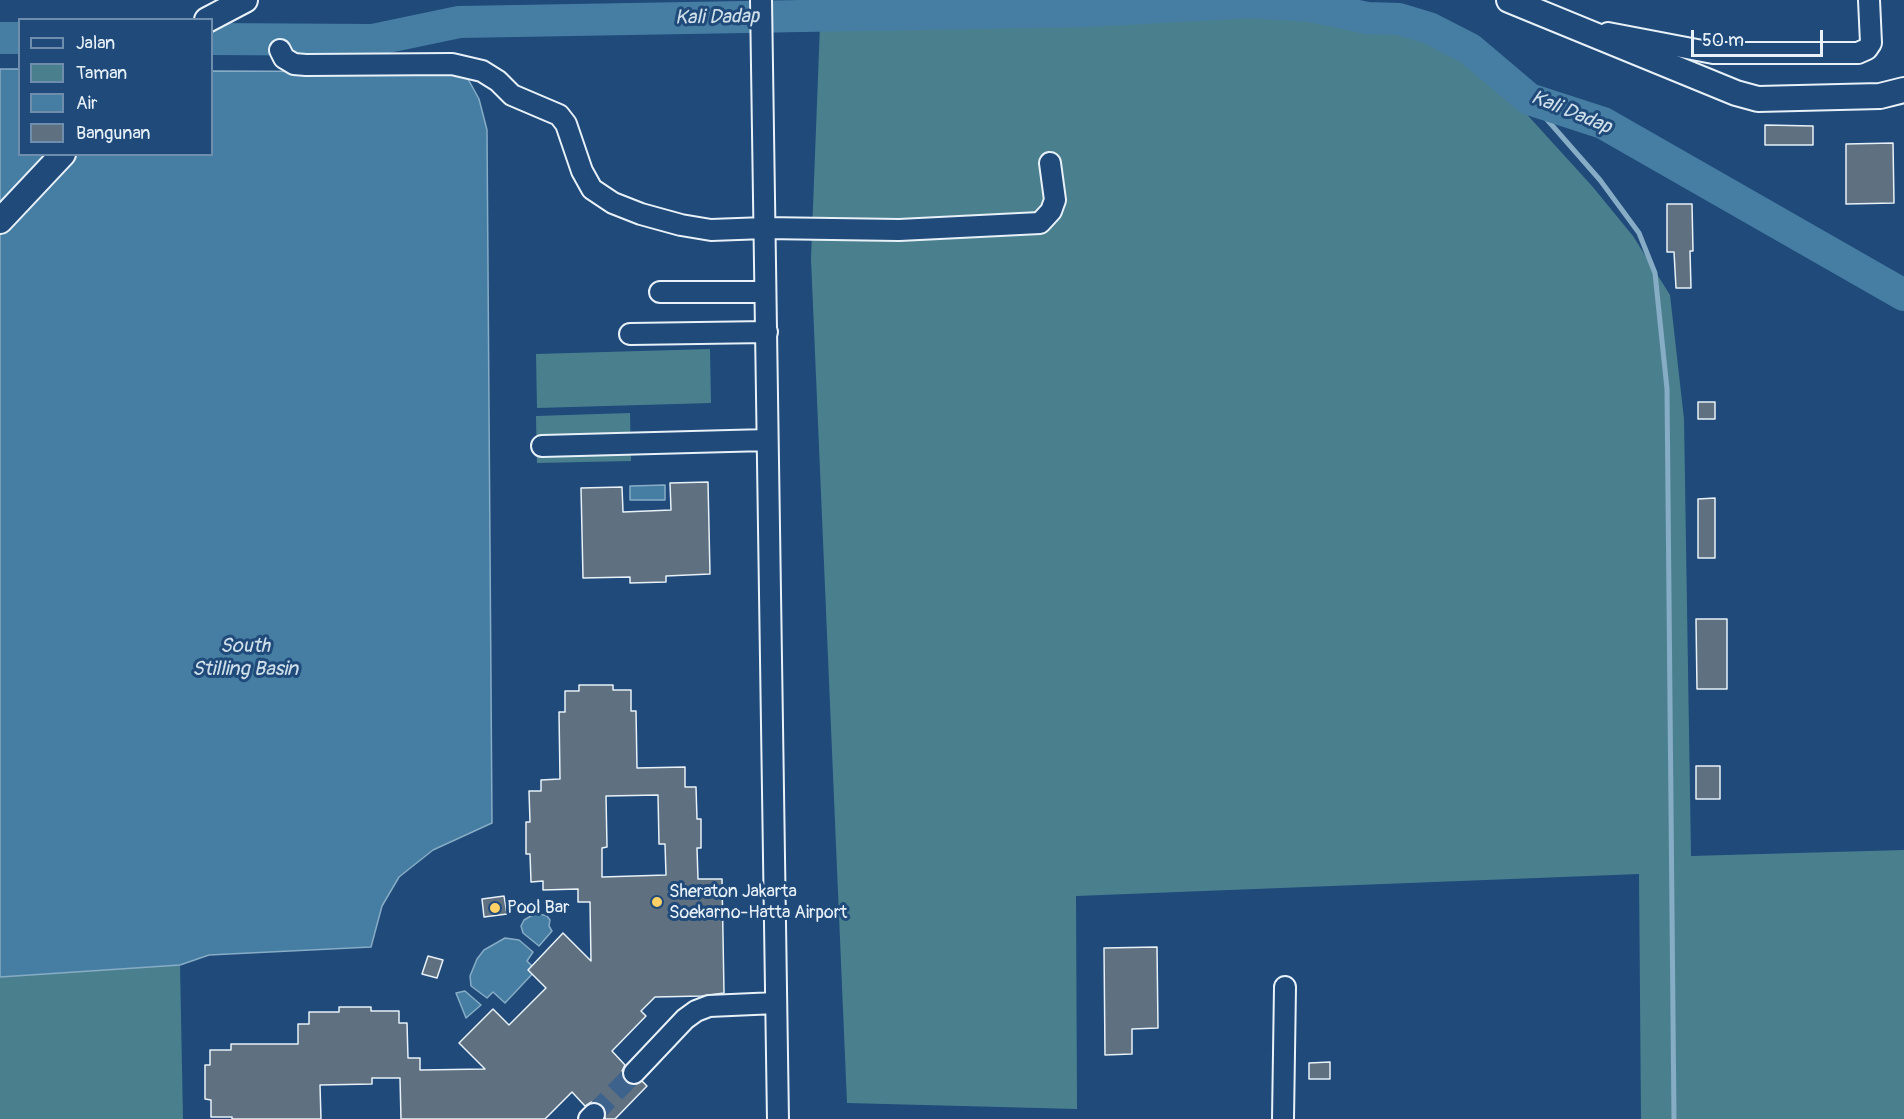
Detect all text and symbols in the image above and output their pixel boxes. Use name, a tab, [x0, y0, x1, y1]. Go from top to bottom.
water label: Kali Dadap	[675, 5, 759, 31]
legend	[18, 18, 213, 156]
scale bar	[1694, 18, 1826, 56]
text: 50 m	[1702, 29, 1744, 52]
text: Jalan	[76, 32, 115, 55]
text: Taman	[76, 62, 127, 85]
water label: Kali Dadap	[1527, 86, 1615, 140]
text: Air	[76, 92, 97, 115]
text: Bangunan	[76, 122, 151, 145]
water label: South Stilling Basin	[192, 635, 298, 682]
place label: Sheraton Jakarta Soekarno-Hatta Airport	[669, 881, 847, 924]
marker: Sheraton Jakarta Soekarno-Hatta Airport	[650, 895, 664, 909]
place label: Pool Bar	[507, 897, 569, 919]
marker: Pool Bar	[488, 901, 502, 915]

